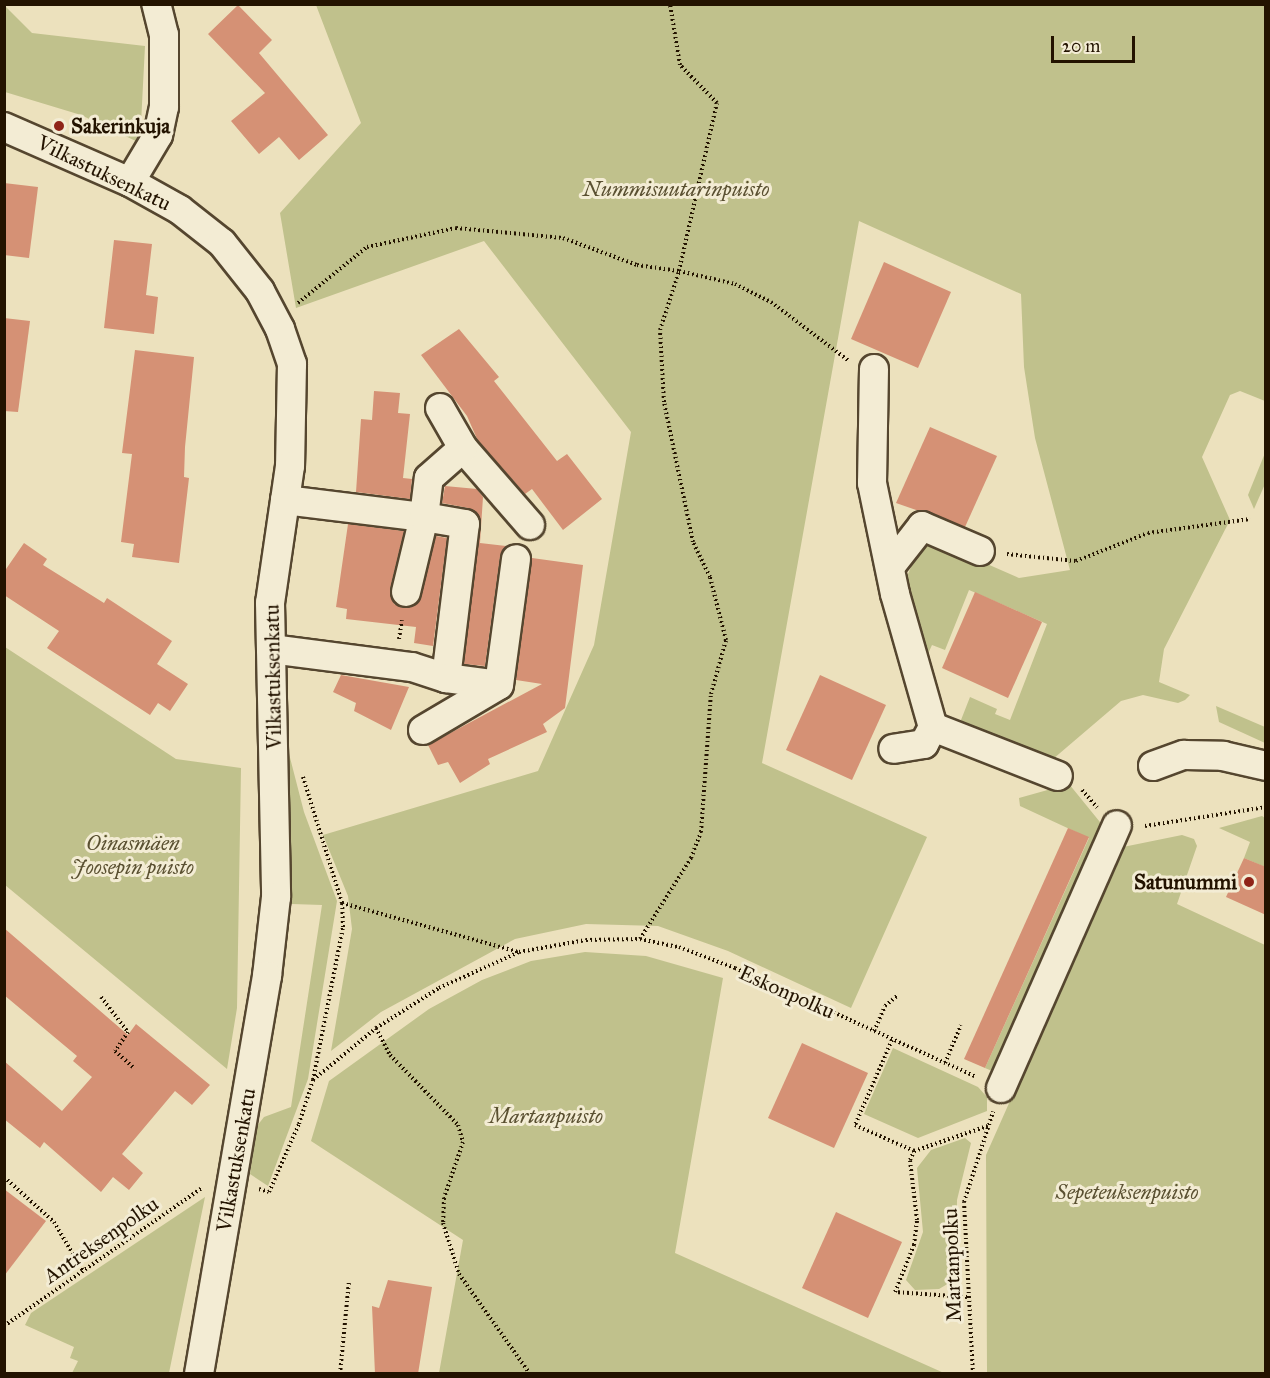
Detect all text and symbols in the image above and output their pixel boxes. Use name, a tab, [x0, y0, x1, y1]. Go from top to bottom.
scale bar	[1054, 24, 1138, 62]
text: 20 m	[1062, 35, 1100, 57]
place label: Sakerinkuja	[71, 113, 170, 139]
marker: Sakerinkuja	[52, 119, 66, 133]
street label: Vilkastuksenkatu	[33, 130, 175, 216]
park label: Nummisuutarinpuisto	[583, 176, 769, 202]
street label: Vilkastuksenkatu	[259, 604, 287, 750]
park label: Oinasmäen Joosepin puisto	[72, 830, 194, 880]
place label: Satunummi	[1134, 869, 1237, 895]
marker: Satunummi	[1242, 875, 1256, 889]
street label: Eskonpolku	[735, 960, 839, 1024]
street label: Vilkastuksenkatu	[211, 1086, 261, 1234]
park label: Martanpuisto	[489, 1103, 603, 1129]
park label: Sepeteuksenpuisto	[1055, 1179, 1199, 1205]
street label: Antreksenpolku	[39, 1191, 163, 1289]
street label: Martanpolku	[937, 1208, 967, 1322]

